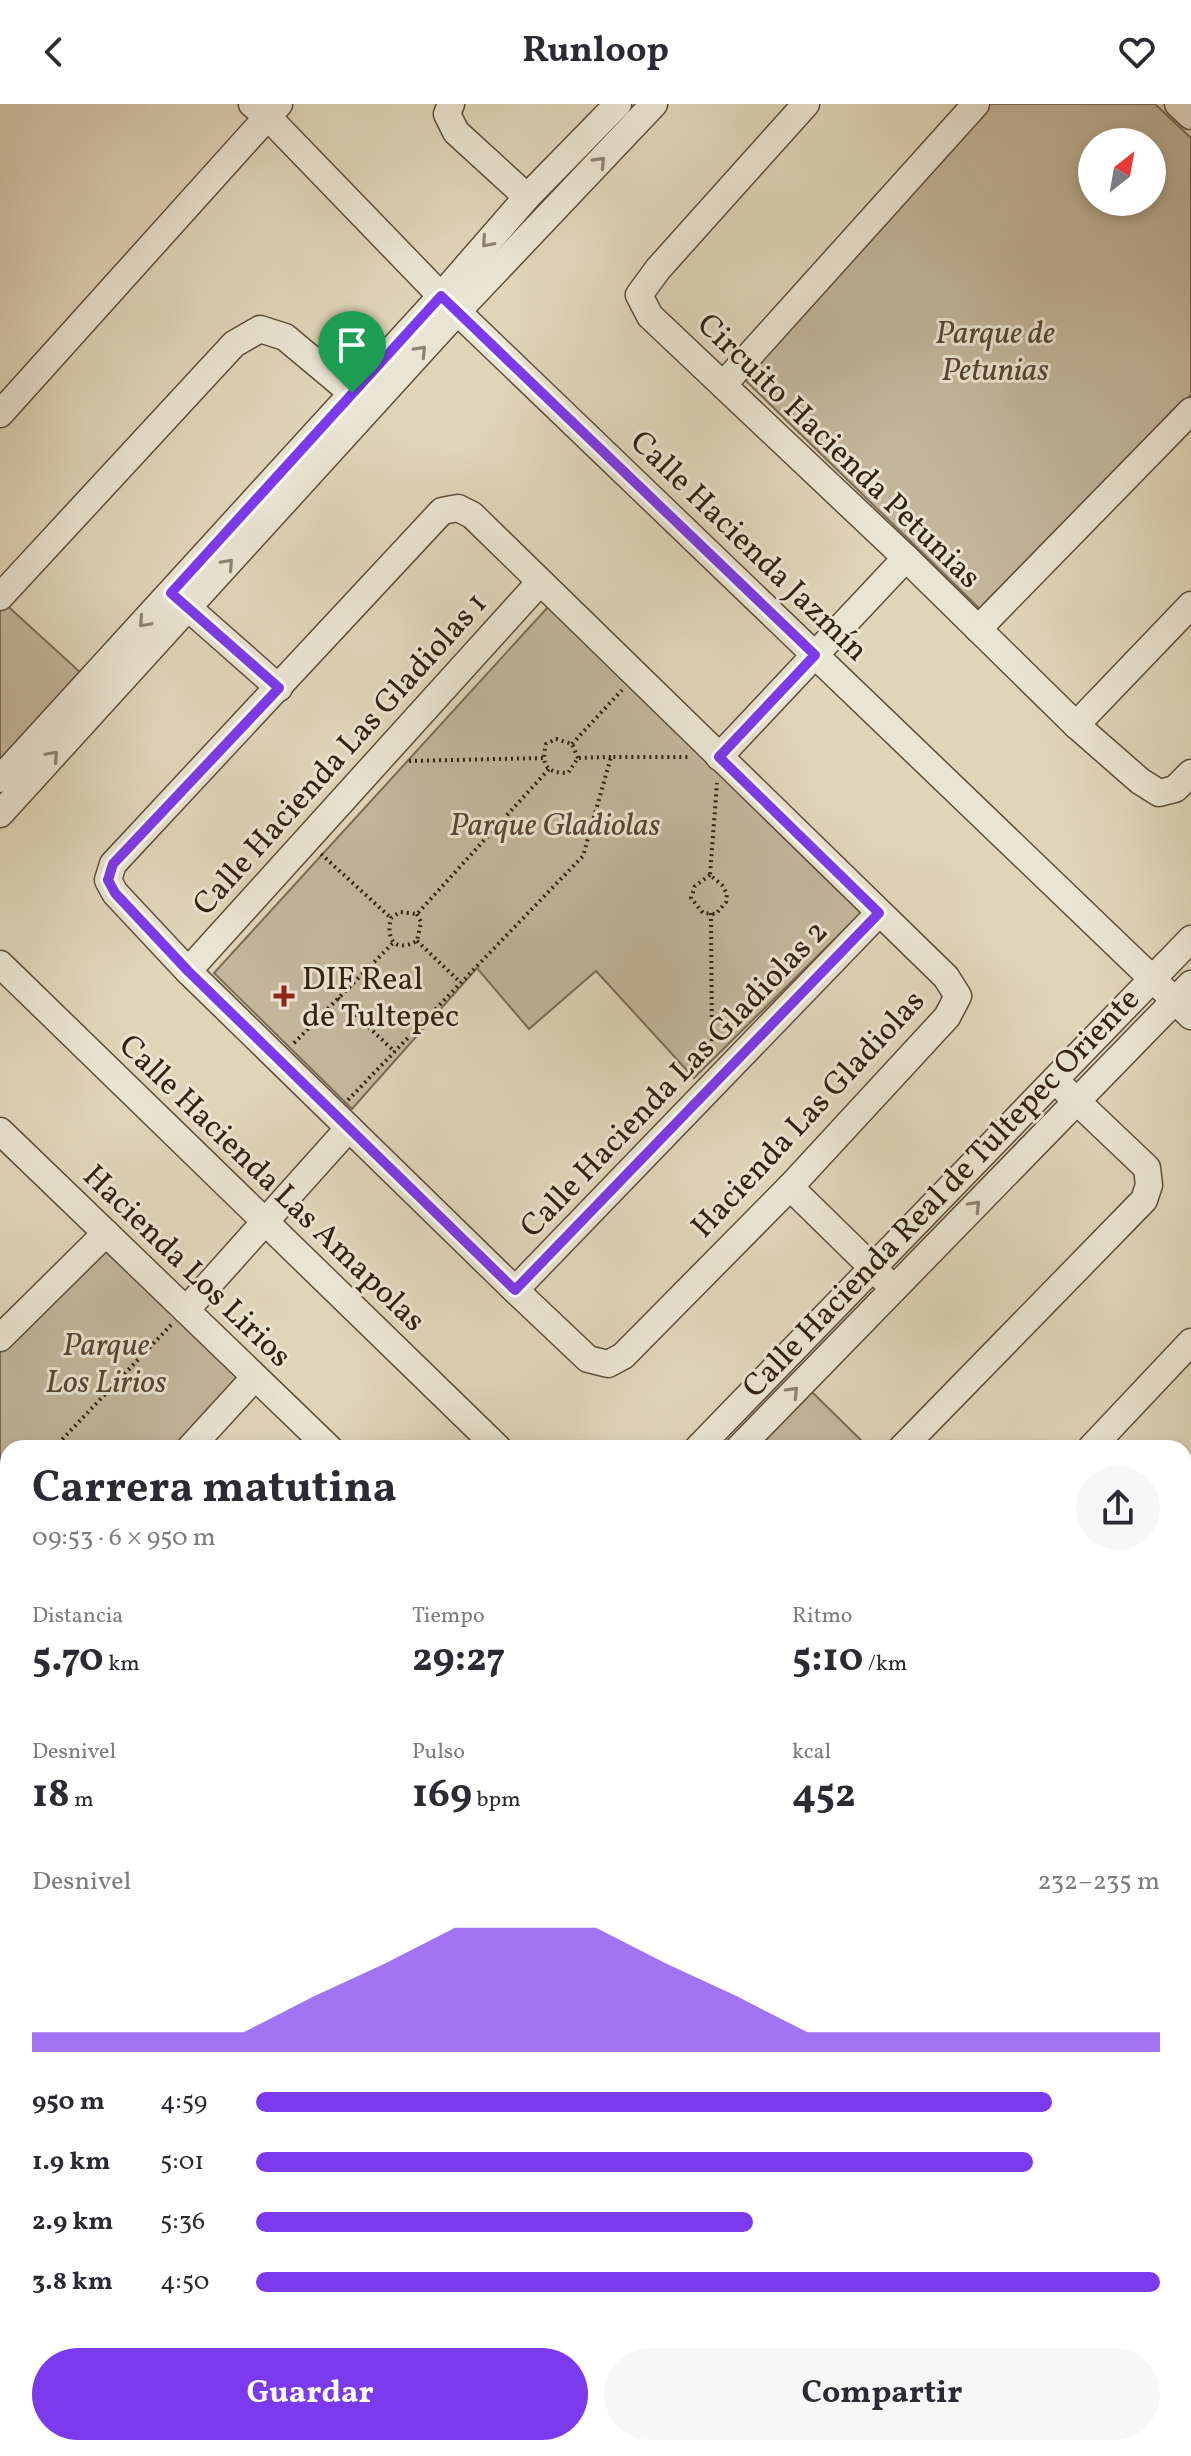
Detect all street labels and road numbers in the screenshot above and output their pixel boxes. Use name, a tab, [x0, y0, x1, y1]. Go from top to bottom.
street label: Circuito Hacienda Petunias	[686, 304, 990, 600]
street label: Calle Hacienda Jazmín	[619, 422, 877, 673]
street label: Calle Hacienda Las Gladiolas 1	[184, 584, 499, 926]
street label: Calle Hacienda Las Gladiolas 2	[511, 911, 835, 1245]
street label: Calle Hacienda Real de Tultepec Oriente	[734, 979, 1151, 1409]
street label: Hacienda Las Gladiolas	[682, 981, 932, 1245]
street label: Calle Hacienda Las Amapolas	[108, 1026, 434, 1343]
street label: Hacienda Los Lirios	[72, 1156, 300, 1378]

